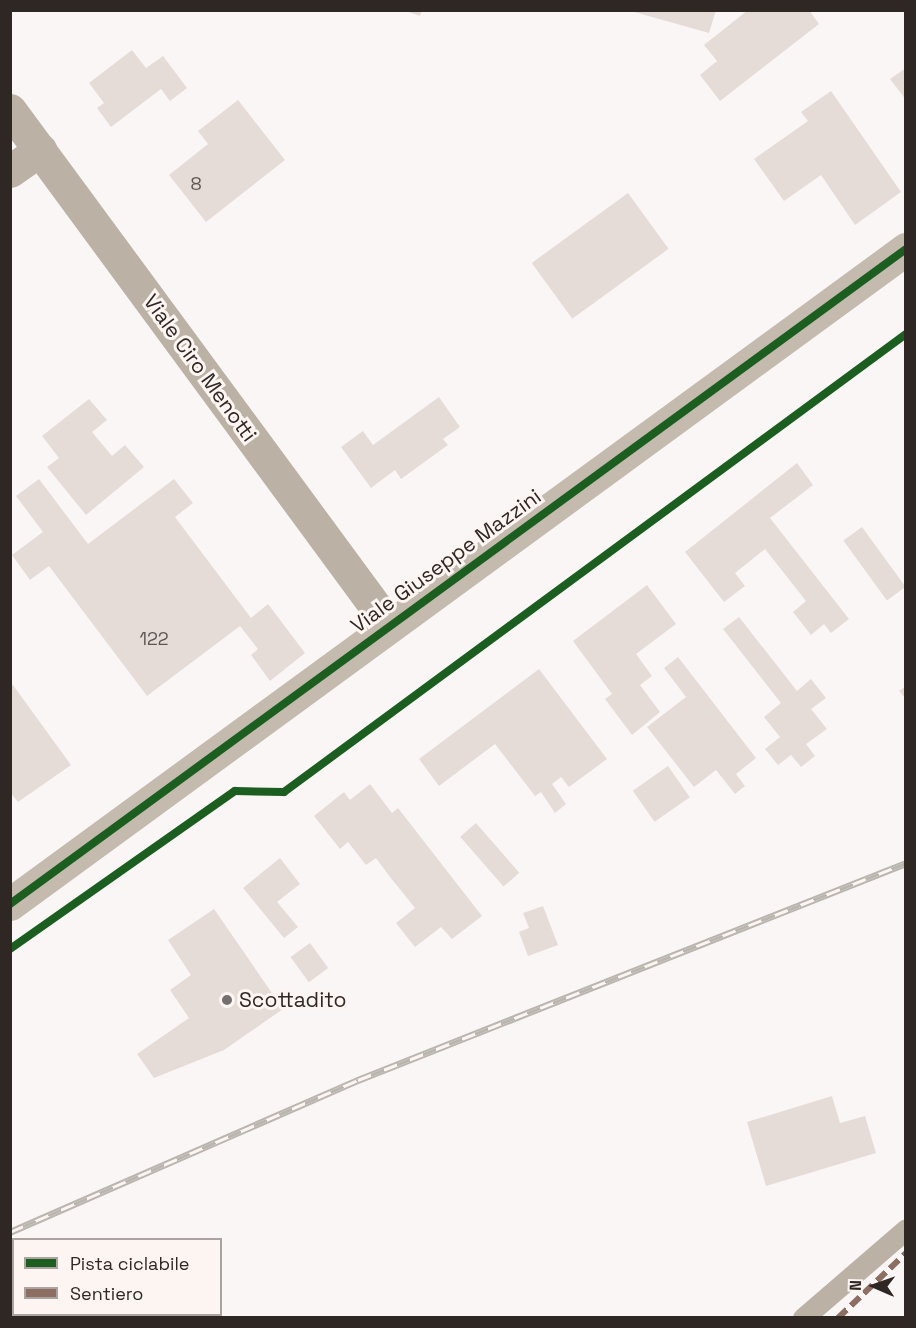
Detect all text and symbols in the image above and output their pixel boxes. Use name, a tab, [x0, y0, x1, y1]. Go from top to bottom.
house number: 8	[190, 173, 202, 195]
street label: Viale Ciro Menotti	[138, 290, 262, 446]
street label: Viale Giuseppe Mazzini	[346, 484, 546, 638]
house number: 122	[139, 628, 169, 650]
place label: Scottadito	[239, 987, 347, 1013]
marker: Scottadito	[220, 993, 234, 1007]
legend	[12, 1238, 222, 1316]
text: Pista ciclabile	[70, 1252, 189, 1275]
north arrow	[844, 1256, 904, 1316]
text: N	[845, 1280, 866, 1291]
text: Sentiero	[70, 1282, 143, 1305]

